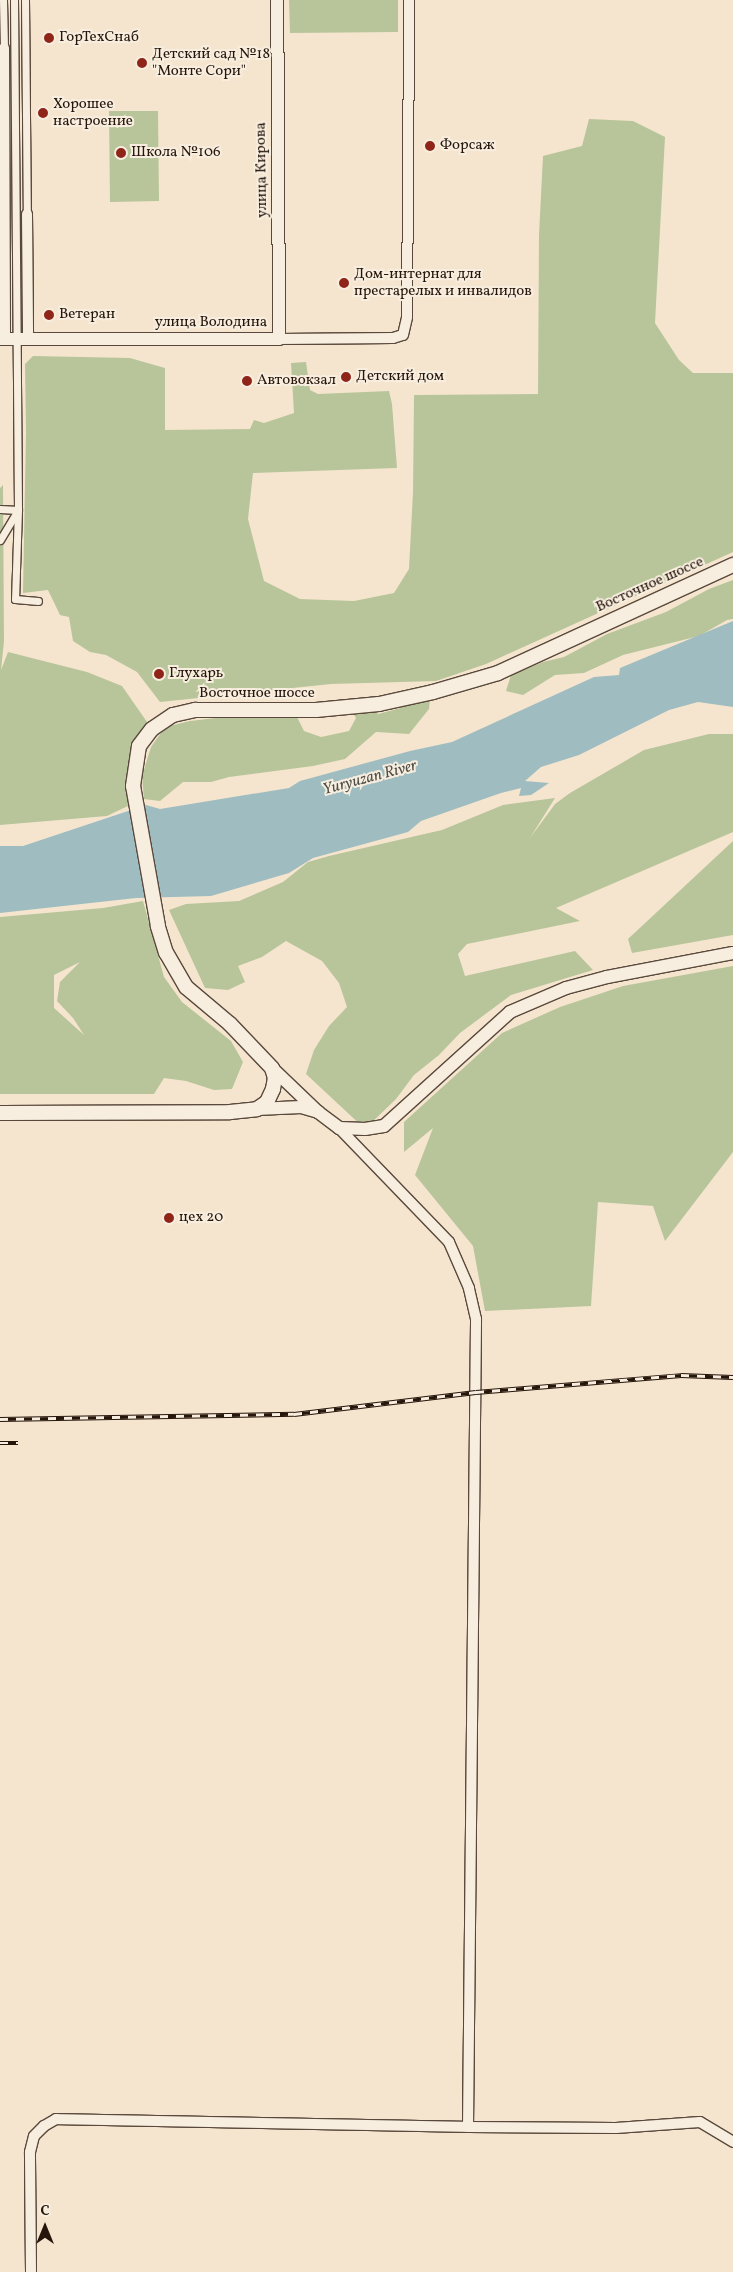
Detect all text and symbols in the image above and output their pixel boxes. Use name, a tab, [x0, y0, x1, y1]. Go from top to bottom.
place label: ГорТехСнаб	[59, 29, 139, 47]
marker: ГорТехСнаб	[43, 32, 55, 44]
place label: Детский сад №18 "Монте Сори"	[152, 45, 270, 80]
marker: Детский сад №18 "Монте Сори"	[136, 57, 148, 69]
place label: Хорошее настроение	[53, 95, 133, 130]
marker: Хорошее настроение	[37, 107, 49, 119]
street label: улица Кирова	[252, 122, 272, 218]
place label: Форсаж	[440, 137, 495, 155]
marker: Форсаж	[424, 140, 436, 152]
place label: Школа №106	[131, 144, 221, 162]
marker: Школа №106	[115, 147, 127, 159]
place label: Дом-интернат для престарелых и инвалидов	[354, 265, 532, 300]
marker: Дом-интернат для престарелых и инвалидов	[338, 277, 350, 289]
place label: Ветеран	[59, 306, 115, 324]
marker: Ветеран	[43, 309, 55, 321]
street label: улица Володина	[155, 314, 267, 332]
place label: Детский дом	[356, 368, 444, 386]
marker: Детский дом	[340, 371, 352, 383]
place label: Автовокзал	[257, 372, 336, 390]
marker: Автовокзал	[241, 375, 253, 387]
street label: Восточное шоссе	[593, 553, 707, 617]
place label: Глухарь	[169, 665, 223, 683]
marker: Глухарь	[153, 668, 165, 680]
street label: Восточное шоссе	[199, 685, 315, 703]
water label: Yuryuzan River	[321, 756, 419, 800]
place label: цех 20	[179, 1209, 223, 1227]
marker: цех 20	[163, 1212, 175, 1224]
north arrow	[20, 2202, 70, 2252]
text: С	[40, 2202, 50, 2221]

